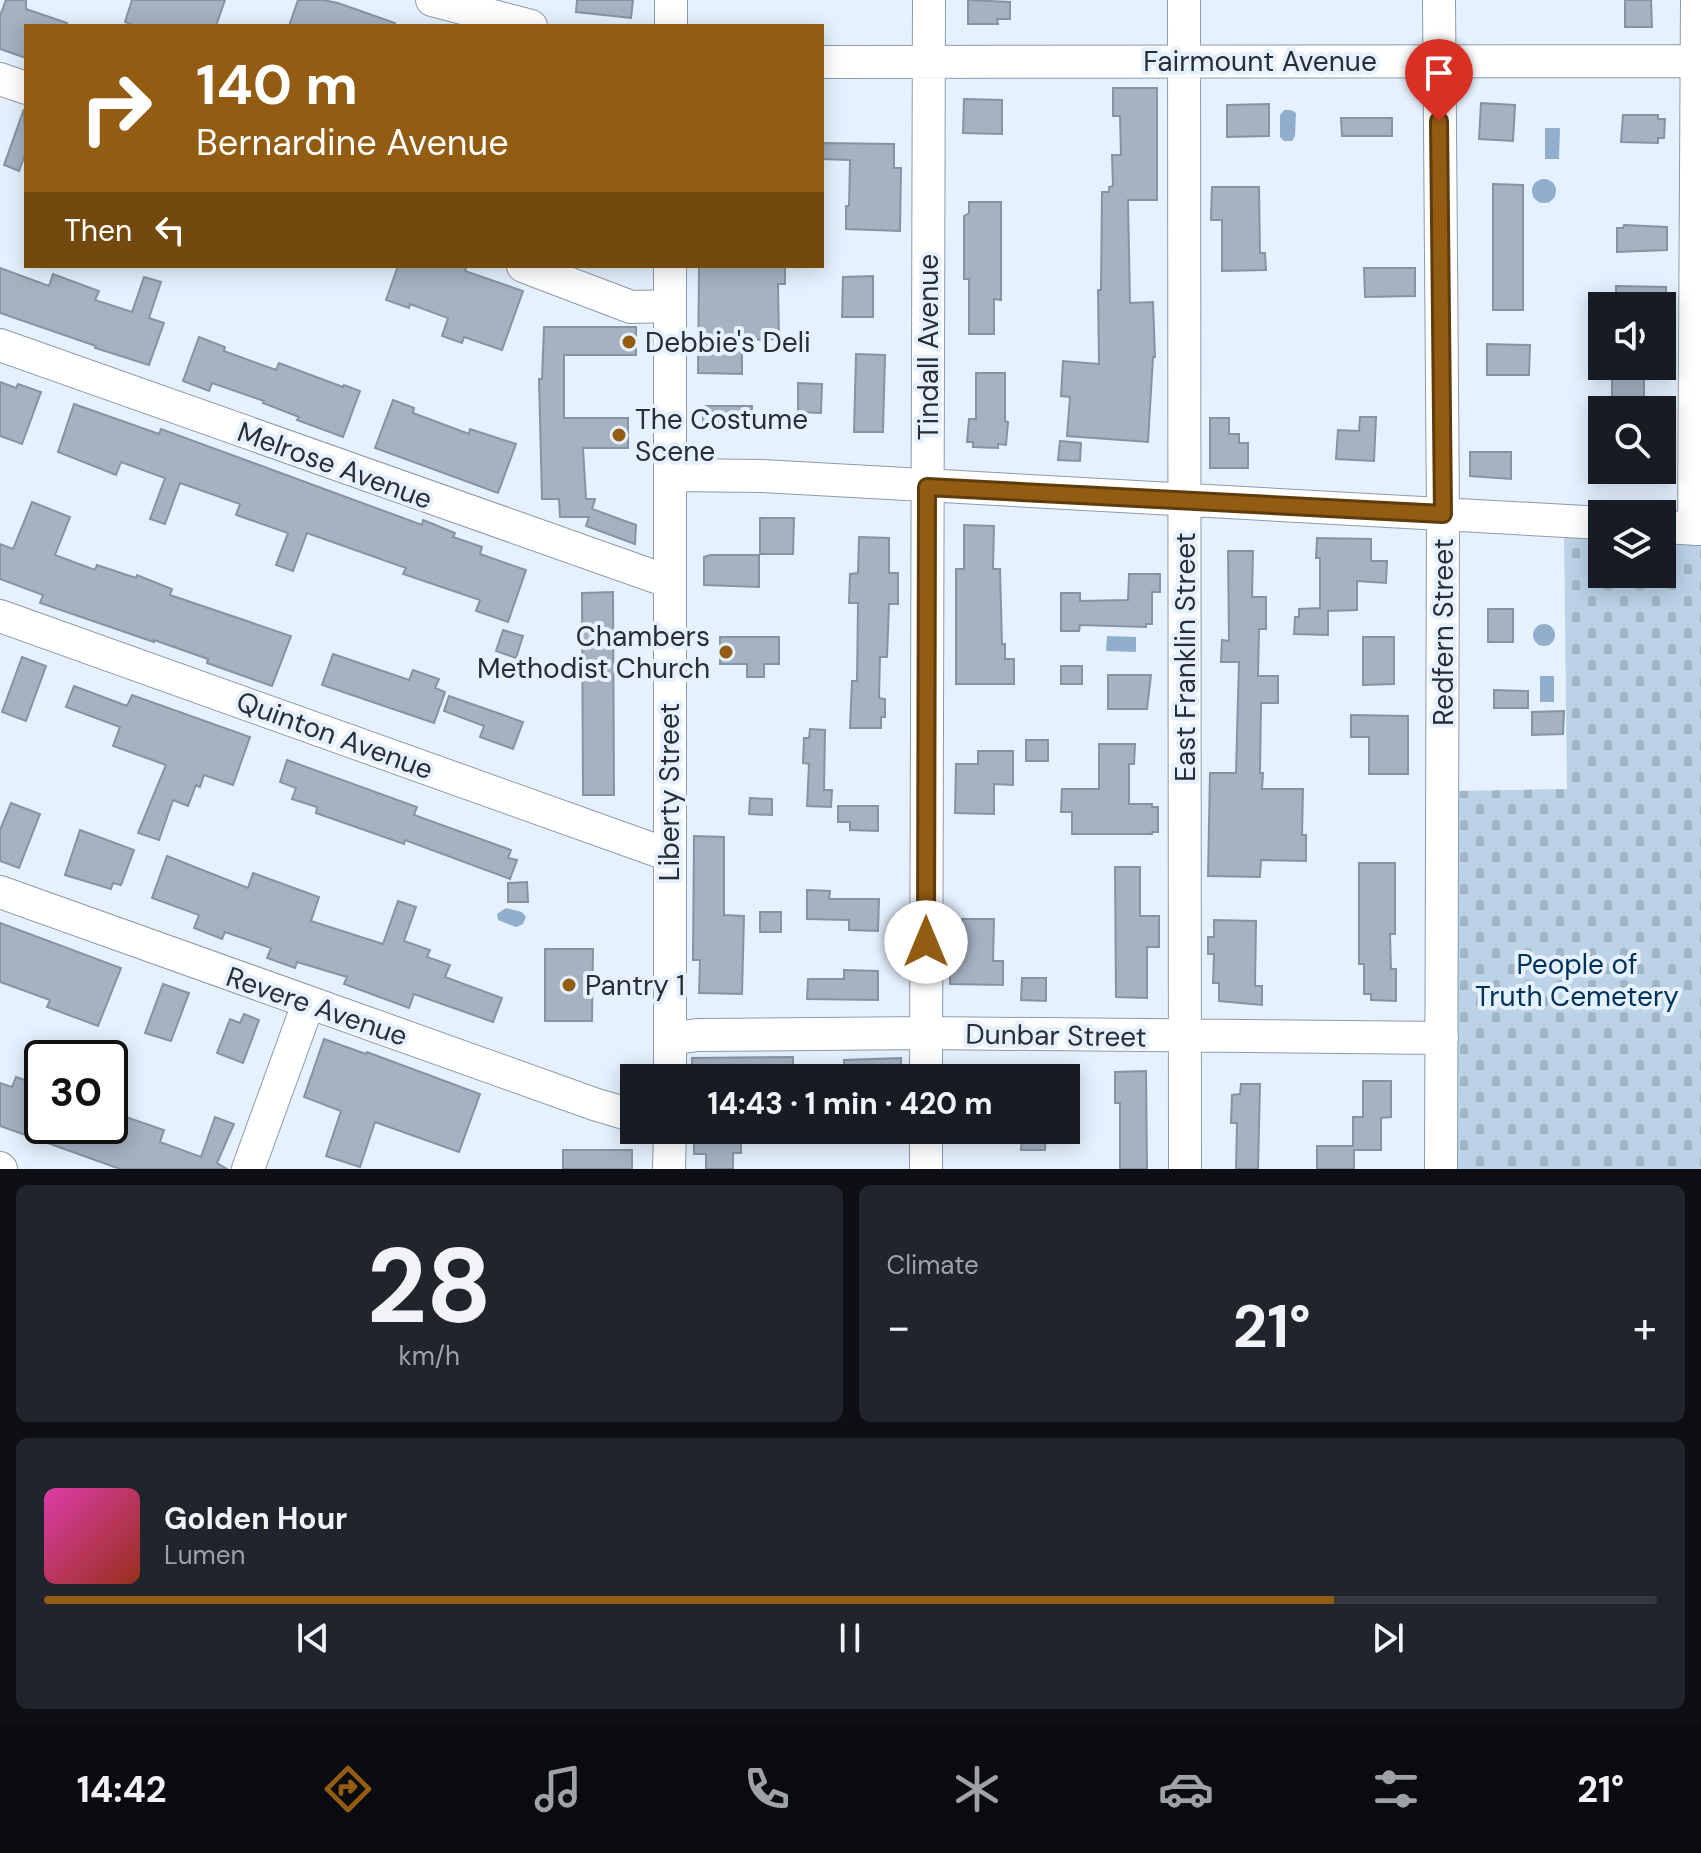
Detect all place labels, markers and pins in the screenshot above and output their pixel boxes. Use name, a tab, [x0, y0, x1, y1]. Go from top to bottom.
pin	[1405, 39, 1473, 121]
place label: Debbie's Deli	[645, 324, 811, 361]
marker: Debbie's Deli	[620, 333, 638, 351]
place label: The Costume Scene	[635, 401, 808, 470]
marker: The Costume Scene	[610, 426, 628, 444]
place label: Chambers Methodist Church	[477, 618, 710, 687]
marker: Chambers Methodist Church	[717, 643, 735, 661]
place label: Pantry 1	[585, 967, 685, 1004]
marker: Pantry 1	[560, 976, 578, 994]

